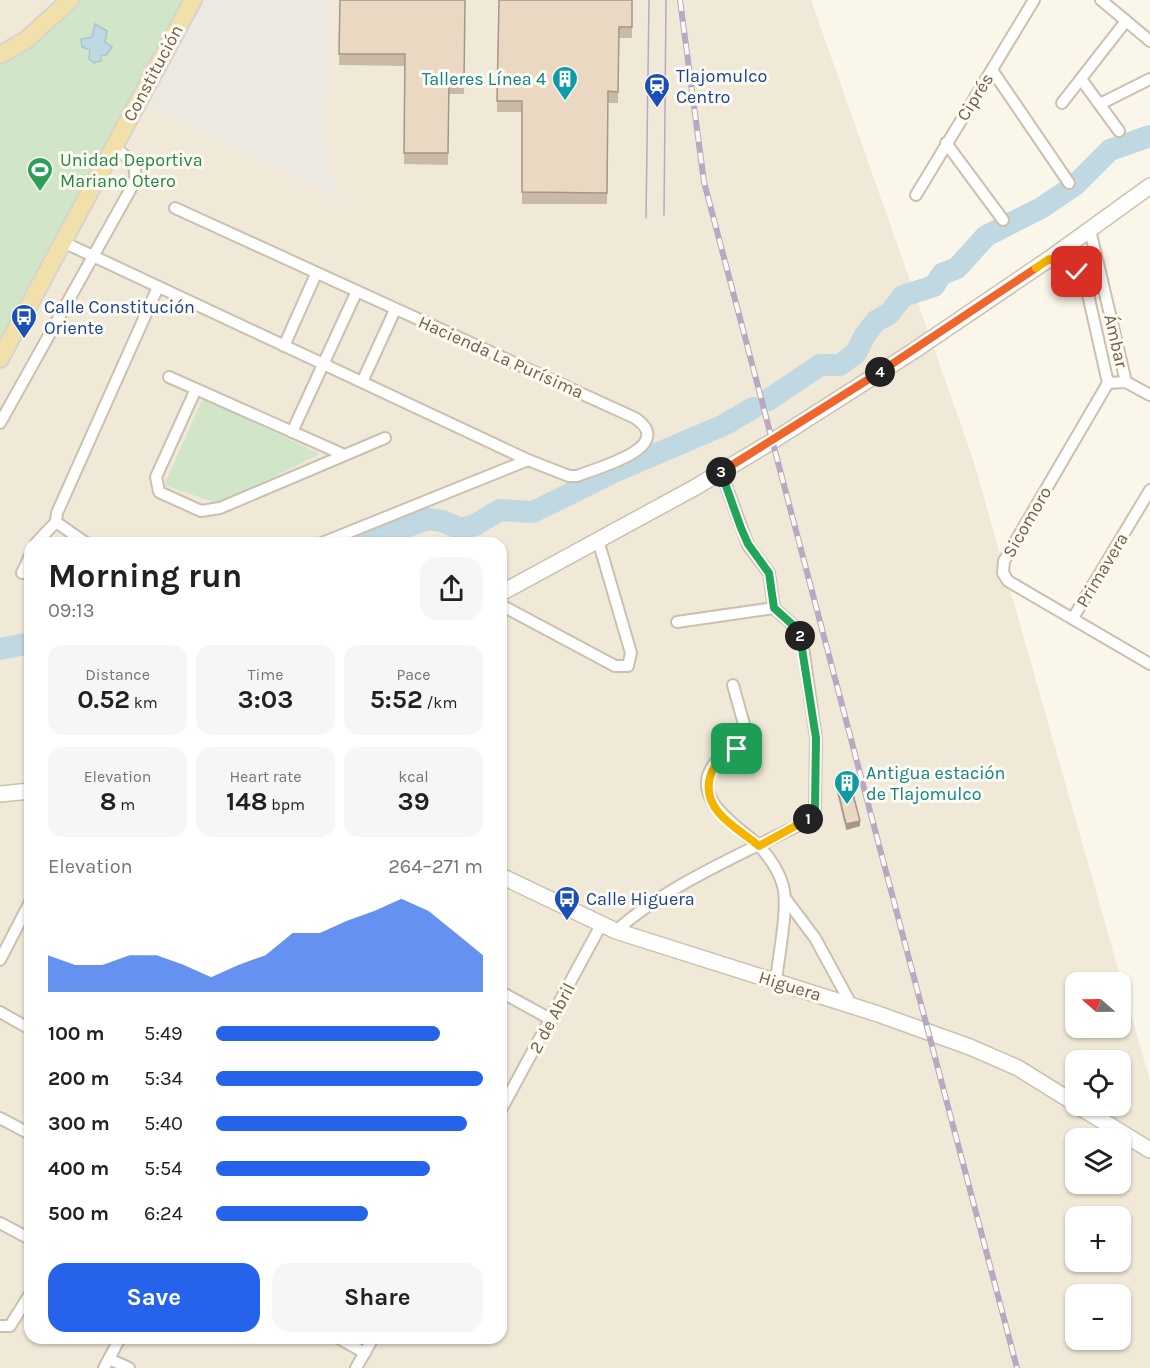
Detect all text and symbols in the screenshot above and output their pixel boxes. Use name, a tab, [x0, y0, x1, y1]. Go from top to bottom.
street label: Constitución	[118, 21, 188, 125]
building icon: Talleres Línea 4	[550, 64, 580, 102]
place label: Tlajomulco Centro	[676, 65, 767, 108]
place label: Talleres Línea 4	[422, 68, 546, 90]
street label: Ciprés	[952, 69, 998, 125]
station icon: Tlajomulco Centro	[642, 71, 672, 109]
place label: Unidad Deportiva Mariano Otero	[60, 149, 203, 192]
sports icon: Unidad Deportiva Mariano Otero	[25, 155, 55, 193]
pin	[1051, 246, 1102, 297]
icon: check	[1060, 255, 1093, 288]
place label: Calle Constitución Oriente	[44, 296, 195, 339]
bus stop icon: Calle Constitución Oriente	[9, 302, 39, 340]
street label: Hacienda La Purísima	[415, 311, 587, 403]
street label: Ámbar	[1099, 312, 1134, 370]
pin: 4	[865, 357, 895, 387]
text: 4	[875, 362, 885, 381]
pin: 3	[706, 457, 736, 487]
text: 3	[716, 462, 726, 481]
street label: Sicomoro	[998, 483, 1056, 561]
street label: Primavera	[1071, 529, 1133, 611]
text: Morning run	[48, 557, 242, 595]
button: share	[420, 557, 483, 620]
text: 09:13	[48, 599, 95, 622]
pin: 2	[785, 621, 815, 651]
text: 2	[795, 626, 805, 645]
text: Distance	[85, 665, 150, 684]
text: Time	[248, 665, 283, 684]
text: Pace	[396, 665, 431, 684]
text: 0.52	[77, 684, 130, 715]
text: 3:03	[238, 684, 293, 715]
text: 5:52	[370, 684, 423, 715]
text: km	[130, 693, 158, 712]
text: /km	[423, 693, 457, 712]
pin	[711, 723, 762, 774]
icon: arrive	[720, 732, 753, 765]
place label: Antigua estación de Tlajomulco	[866, 762, 1005, 805]
text: Elevation	[84, 767, 151, 786]
text: Heart rate	[229, 767, 302, 786]
text: kcal	[398, 767, 429, 786]
building icon: Antigua estación de Tlajomulco	[832, 768, 862, 806]
text: 8	[100, 786, 117, 817]
text: 148	[226, 786, 267, 817]
text: 39	[397, 786, 430, 817]
text: m	[117, 795, 135, 814]
text: bpm	[267, 795, 305, 814]
pin: 1	[793, 804, 823, 834]
text: 1	[805, 809, 811, 828]
text: Elevation	[48, 855, 133, 878]
text: 264–271 m	[388, 855, 483, 878]
bus stop icon: Calle Higuera	[552, 884, 582, 922]
place label: Calle Higuera	[586, 888, 695, 910]
street label: Higuera	[756, 966, 824, 1006]
north arrow	[1065, 972, 1131, 1038]
map controls	[1065, 972, 1131, 1350]
street label: 2 de Abril	[524, 979, 580, 1057]
text: 100 m	[48, 1022, 104, 1045]
text: 5:49	[144, 1022, 183, 1045]
button: locate	[1065, 1050, 1131, 1116]
text: 200 m	[48, 1067, 109, 1090]
text: 5:34	[144, 1067, 183, 1090]
text: 300 m	[48, 1112, 110, 1135]
text: 5:40	[144, 1112, 183, 1135]
button: layers	[1065, 1128, 1131, 1194]
text: 400 m	[48, 1157, 109, 1180]
text: 5:54	[144, 1157, 182, 1180]
text: 500 m	[48, 1202, 109, 1225]
text: 6:24	[144, 1202, 183, 1225]
button: +	[1065, 1206, 1131, 1272]
button: Save	[48, 1263, 260, 1332]
button: Share	[272, 1263, 483, 1332]
button: −	[1065, 1284, 1131, 1350]

